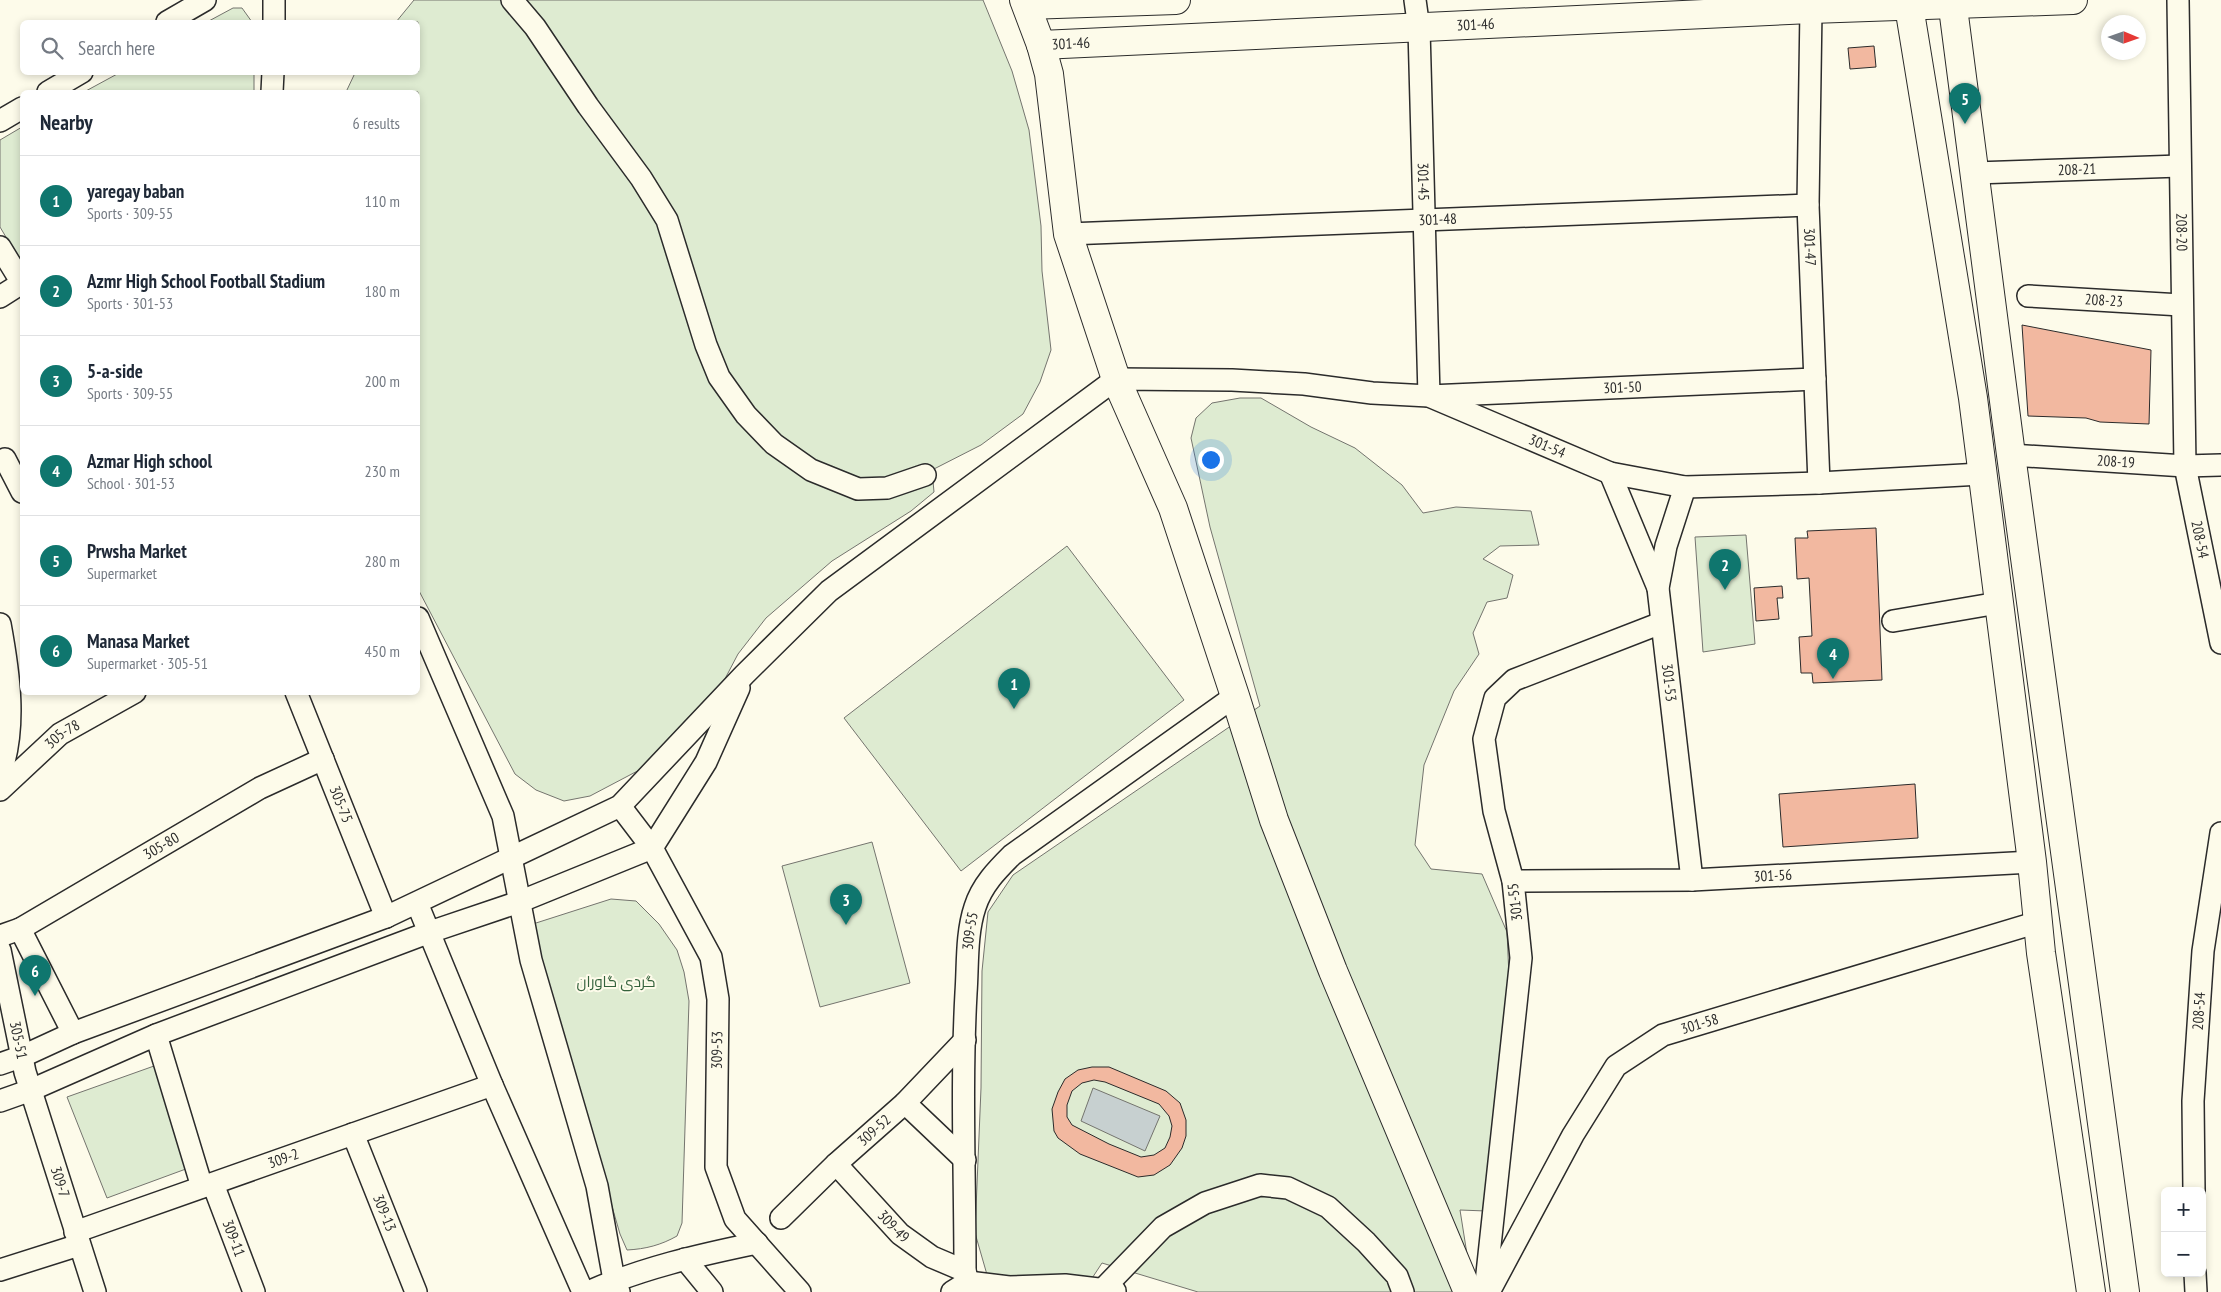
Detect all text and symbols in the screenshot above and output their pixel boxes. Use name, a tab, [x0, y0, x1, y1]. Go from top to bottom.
street label: 301-46	[1456, 14, 1495, 35]
north arrow	[2101, 15, 2146, 60]
search box	[20, 20, 420, 75]
street label: 301-46	[1051, 33, 1091, 53]
icon: search	[38, 34, 66, 62]
text: Search here	[78, 36, 155, 60]
pin: 5	[1949, 83, 1981, 124]
text: Nearby	[40, 109, 93, 136]
text: 6 results	[353, 113, 400, 133]
street label: 208-21	[2058, 159, 2096, 179]
street label: 301-45	[1414, 162, 1434, 201]
text: yaregay baban	[87, 179, 184, 203]
text: 1	[52, 191, 60, 211]
text: 110 m	[365, 191, 400, 211]
text: Sports · 309-55	[87, 203, 173, 223]
street label: 301-48	[1418, 209, 1457, 229]
street label: 208-20	[2172, 213, 2192, 251]
street label: 301-47	[1800, 227, 1820, 266]
text: Azmr High School Football Stadium	[87, 269, 325, 293]
text: 2	[52, 281, 60, 301]
text: 180 m	[365, 281, 400, 301]
street label: 208-23	[2084, 289, 2124, 311]
text: Sports · 301-53	[87, 293, 173, 313]
text: 5-a-side	[87, 359, 143, 383]
text: 3	[52, 371, 60, 391]
text: 200 m	[365, 371, 400, 391]
street label: 301-50	[1603, 377, 1642, 397]
text: Sports · 309-55	[87, 383, 173, 403]
street label: 301-54	[1526, 430, 1569, 462]
your location	[1198, 447, 1224, 473]
text: Azmar High school	[87, 449, 212, 473]
street label: 208-19	[2096, 450, 2135, 472]
text: 4	[52, 461, 60, 481]
text: 230 m	[365, 461, 400, 481]
text: School · 301-53	[87, 473, 175, 493]
street label: 208-54	[2187, 519, 2214, 560]
text: Prwsha Market	[87, 539, 187, 563]
pin: 2	[1709, 549, 1741, 590]
text: 5	[52, 551, 60, 571]
text: 280 m	[365, 551, 400, 571]
text: Supermarket	[87, 563, 157, 583]
text: Manasa Market	[87, 629, 190, 653]
pin: 4	[1817, 638, 1849, 679]
text: 6	[52, 641, 60, 661]
text: 450 m	[365, 641, 400, 661]
text: Supermarket · 305-51	[87, 653, 208, 673]
street label: 301-53	[1658, 662, 1681, 703]
pin: 1	[998, 668, 1030, 709]
street label: 305-78	[41, 715, 83, 752]
street label: 305-75	[325, 783, 357, 825]
street label: 305-80	[140, 828, 182, 863]
street label: 301-56	[1753, 865, 1793, 886]
street label: 301-55	[1503, 882, 1526, 922]
pin: 3	[830, 884, 862, 925]
street label: 309-55	[958, 910, 982, 951]
pin: 6	[19, 955, 51, 996]
park label: گردی گاوران	[576, 972, 656, 992]
street label: 208-54	[2188, 991, 2209, 1031]
street label: 301-58	[1679, 1009, 1721, 1038]
street label: 305-51	[6, 1019, 32, 1061]
street label: 309-53	[707, 1031, 726, 1069]
street label: 309-52	[853, 1110, 894, 1150]
street label: 309-2	[265, 1144, 301, 1172]
street label: 309-7	[47, 1164, 74, 1200]
map controls	[2161, 1187, 2206, 1277]
button: +	[2161, 1187, 2206, 1232]
street label: 309-13	[369, 1192, 401, 1234]
street label: 309-49	[874, 1206, 913, 1247]
street label: 309-11	[218, 1217, 250, 1259]
button: −	[2161, 1232, 2206, 1277]

